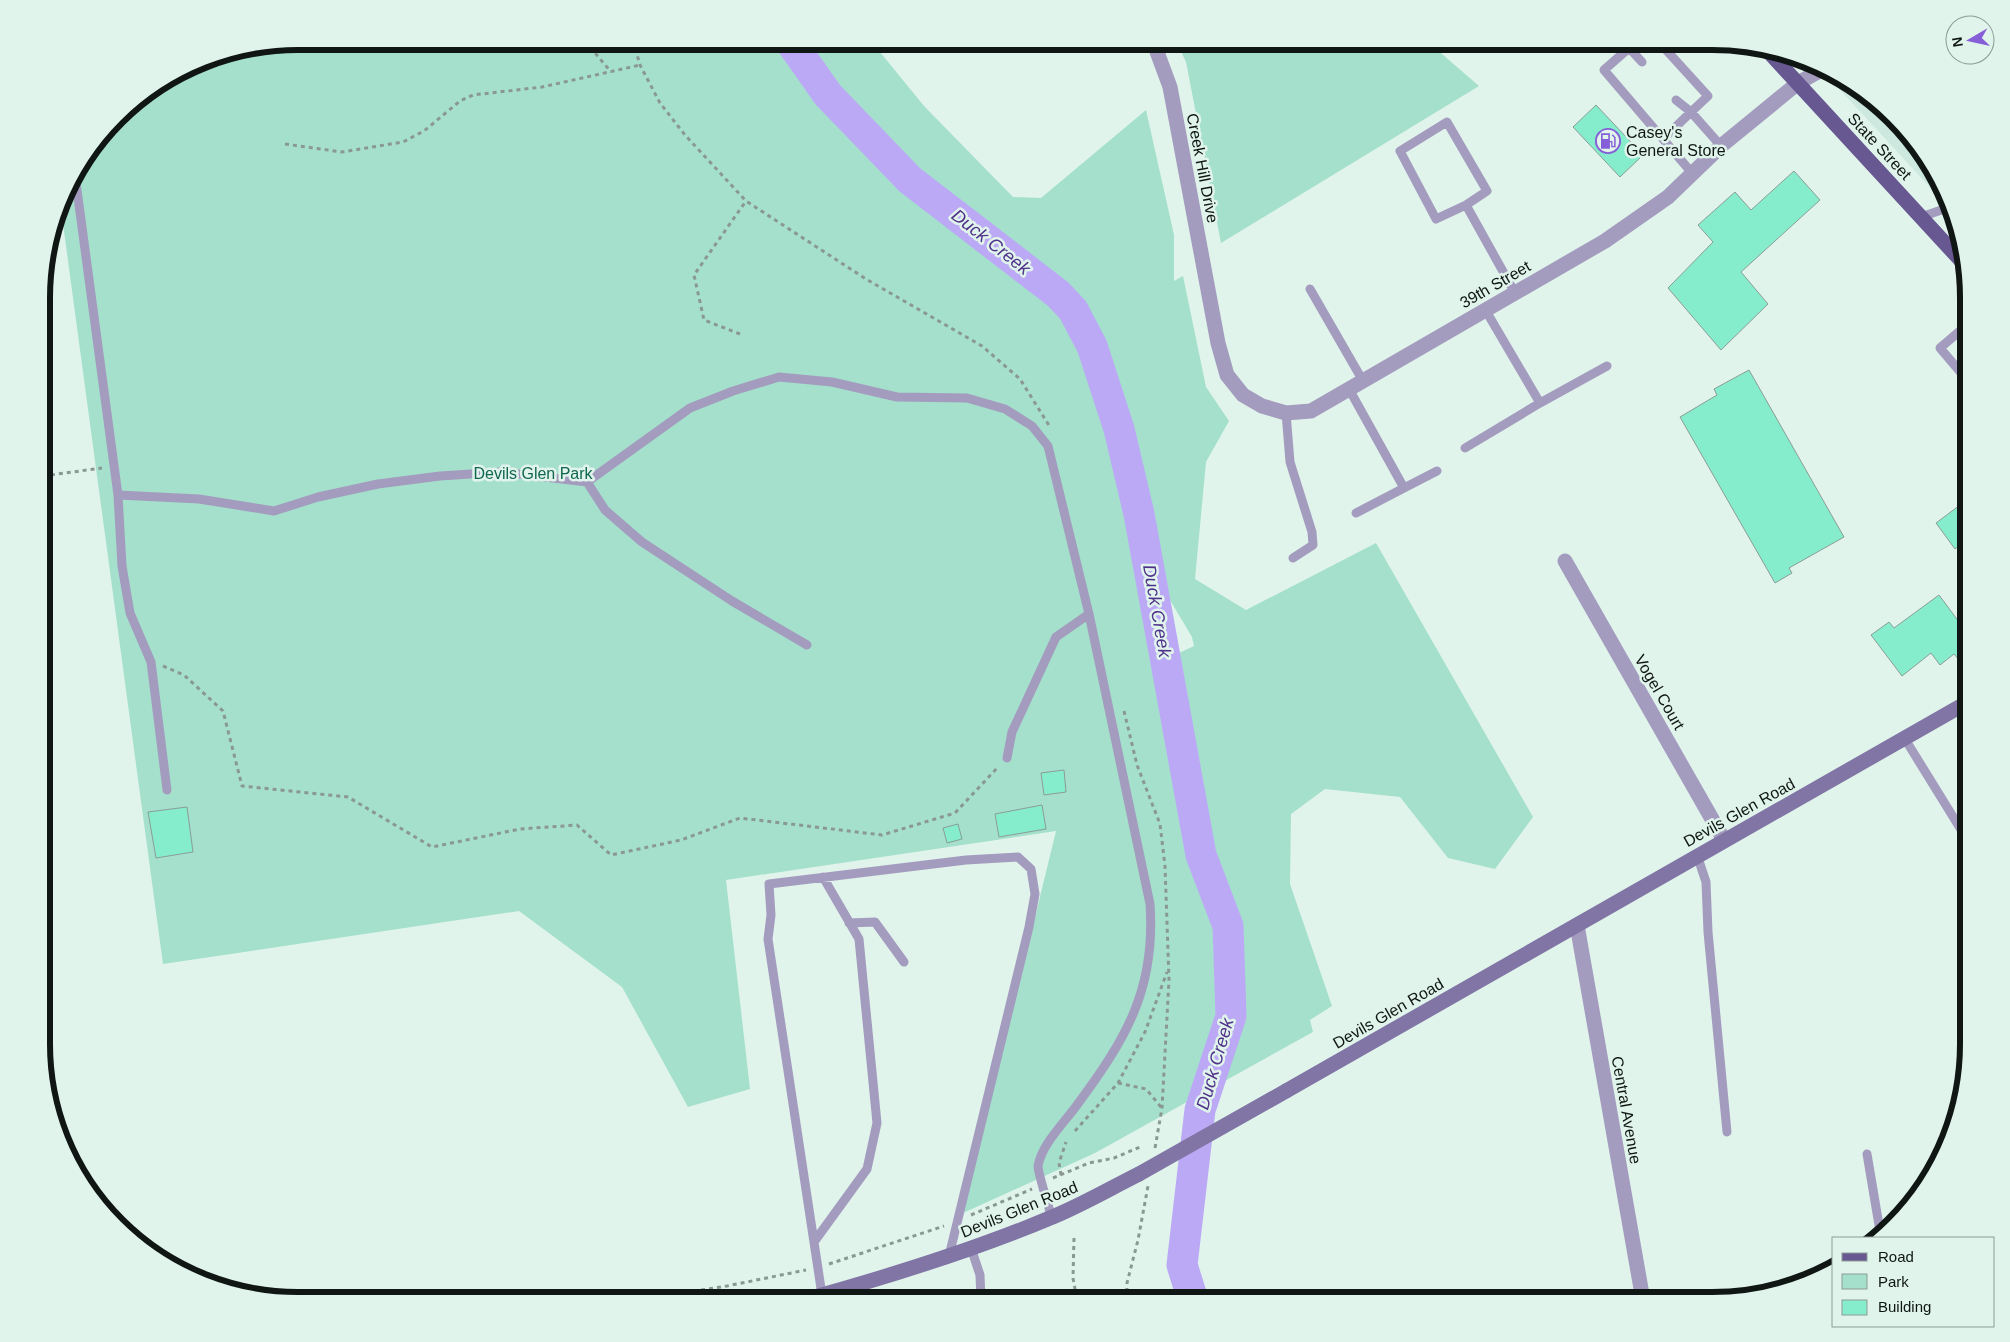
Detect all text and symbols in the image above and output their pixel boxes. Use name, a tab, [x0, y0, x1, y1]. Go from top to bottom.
north arrow	[1945, 15, 1995, 65]
text: N	[1948, 36, 1966, 48]
street label: State Street	[1845, 110, 1915, 183]
street label: Creek Hill Drive	[1184, 112, 1221, 224]
place label: Casey's General Store	[1626, 124, 1726, 159]
fuel station icon: Casey's General Store	[1595, 128, 1621, 154]
water label: Duck Creek	[948, 205, 1035, 279]
street label: 39th Street	[1457, 257, 1534, 311]
park label: Devils Glen Park	[473, 465, 594, 482]
water label: Duck Creek	[1139, 563, 1175, 660]
street label: Vogel Court	[1631, 652, 1688, 733]
street label: Devils Glen Road	[1681, 775, 1798, 850]
street label: Devils Glen Road	[1330, 975, 1446, 1052]
water label: Duck Creek	[1192, 1015, 1238, 1112]
street label: Central Avenue	[1609, 1055, 1644, 1165]
street label: Devils Glen Road	[958, 1178, 1080, 1241]
legend	[1832, 1237, 1995, 1327]
text: Road	[1878, 1248, 1914, 1265]
text: Park	[1878, 1273, 1909, 1290]
text: Building	[1878, 1298, 1931, 1315]

